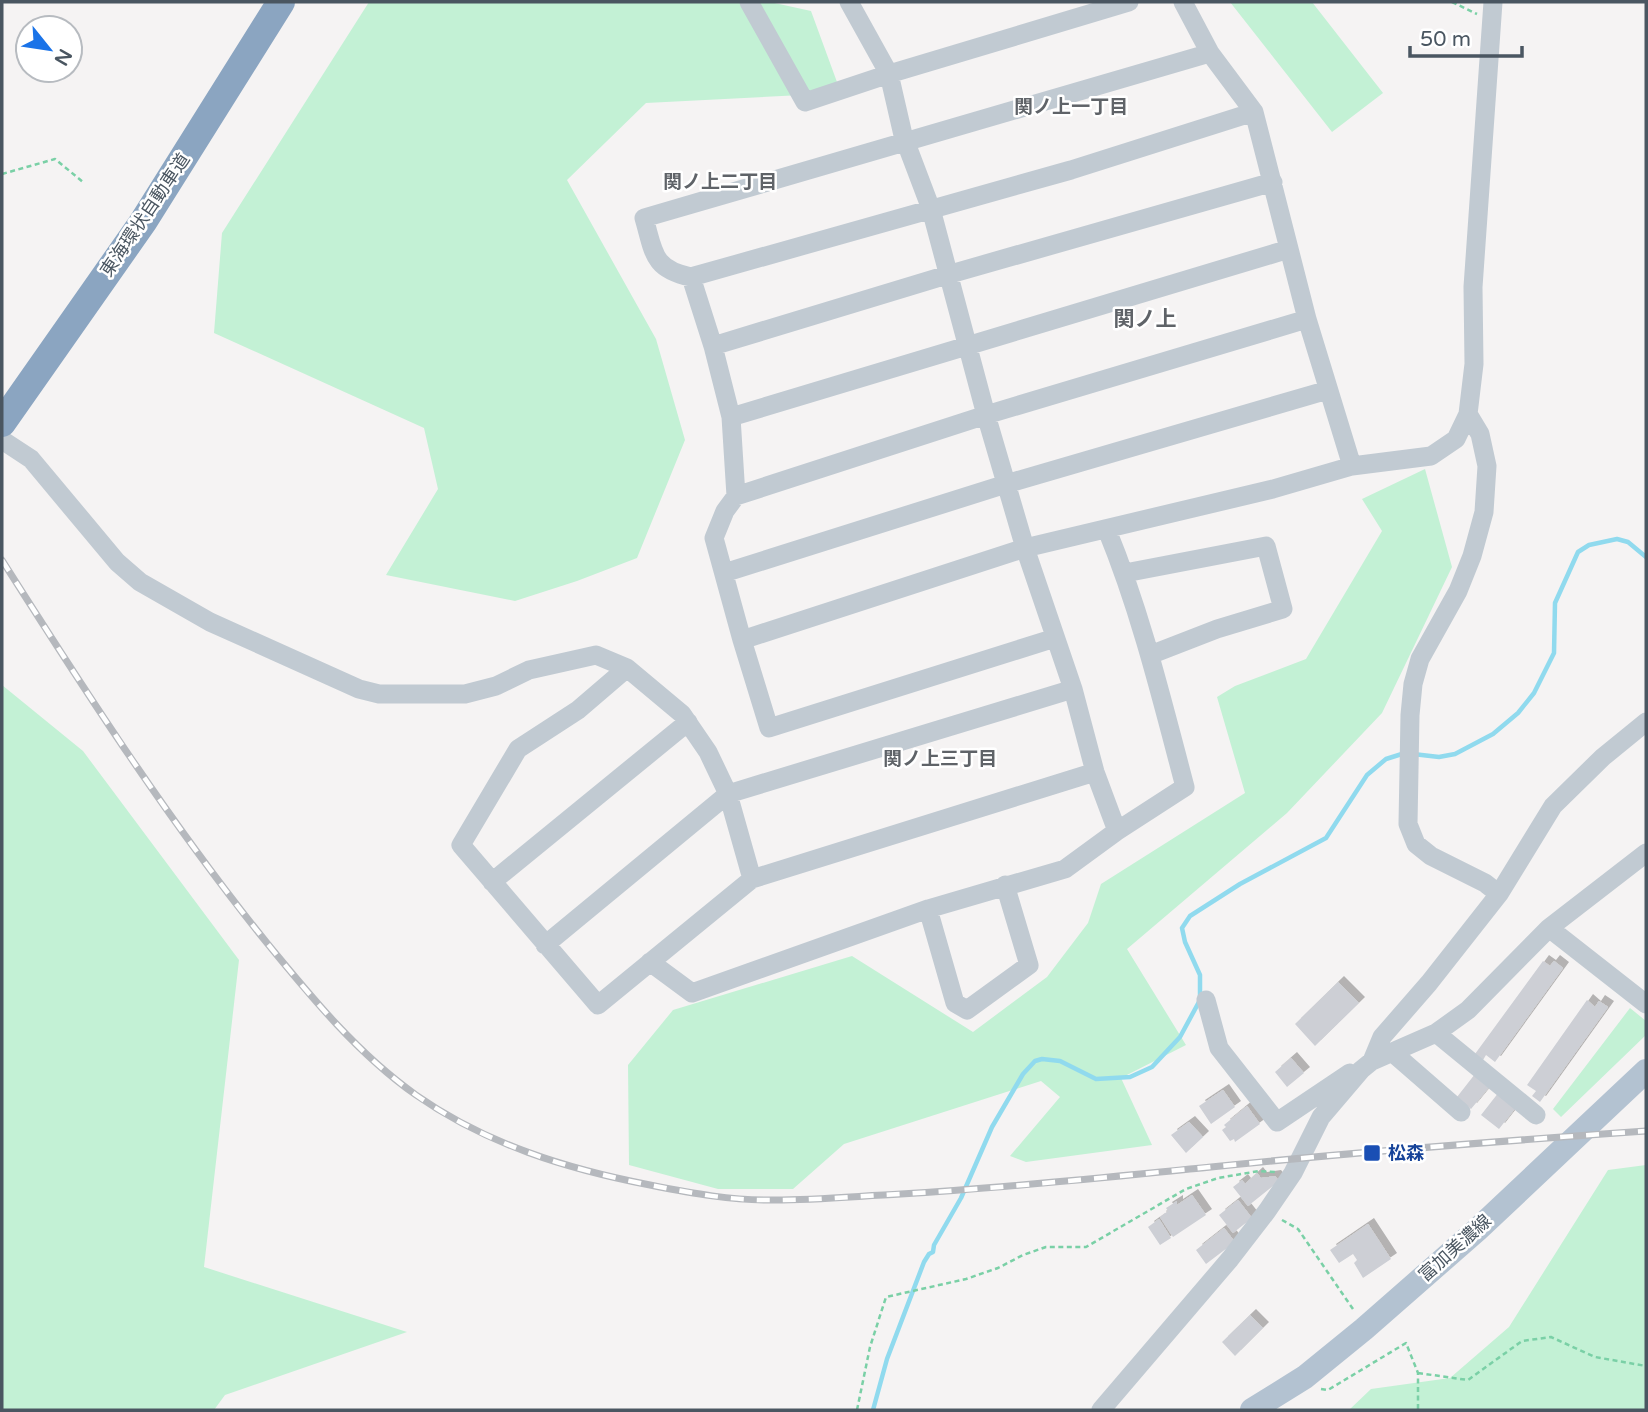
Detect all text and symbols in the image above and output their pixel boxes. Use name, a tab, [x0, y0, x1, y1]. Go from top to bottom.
north arrow	[14, 14, 84, 84]
scale bar	[1410, 14, 1522, 58]
text: 50 m	[1420, 27, 1471, 52]
text: N	[50, 45, 76, 69]
district label: 関ノ上一丁目	[1014, 96, 1128, 118]
street label: 東海環状自動車道	[96, 149, 194, 281]
district label: 関ノ上二丁目	[663, 171, 777, 193]
district label: 関ノ上	[1114, 307, 1177, 332]
district label: 関ノ上三丁目	[883, 748, 997, 770]
place label: 松森	[1388, 1142, 1424, 1164]
marker: 松森	[1362, 1143, 1382, 1163]
street label: 富加美濃線	[1414, 1210, 1496, 1286]

